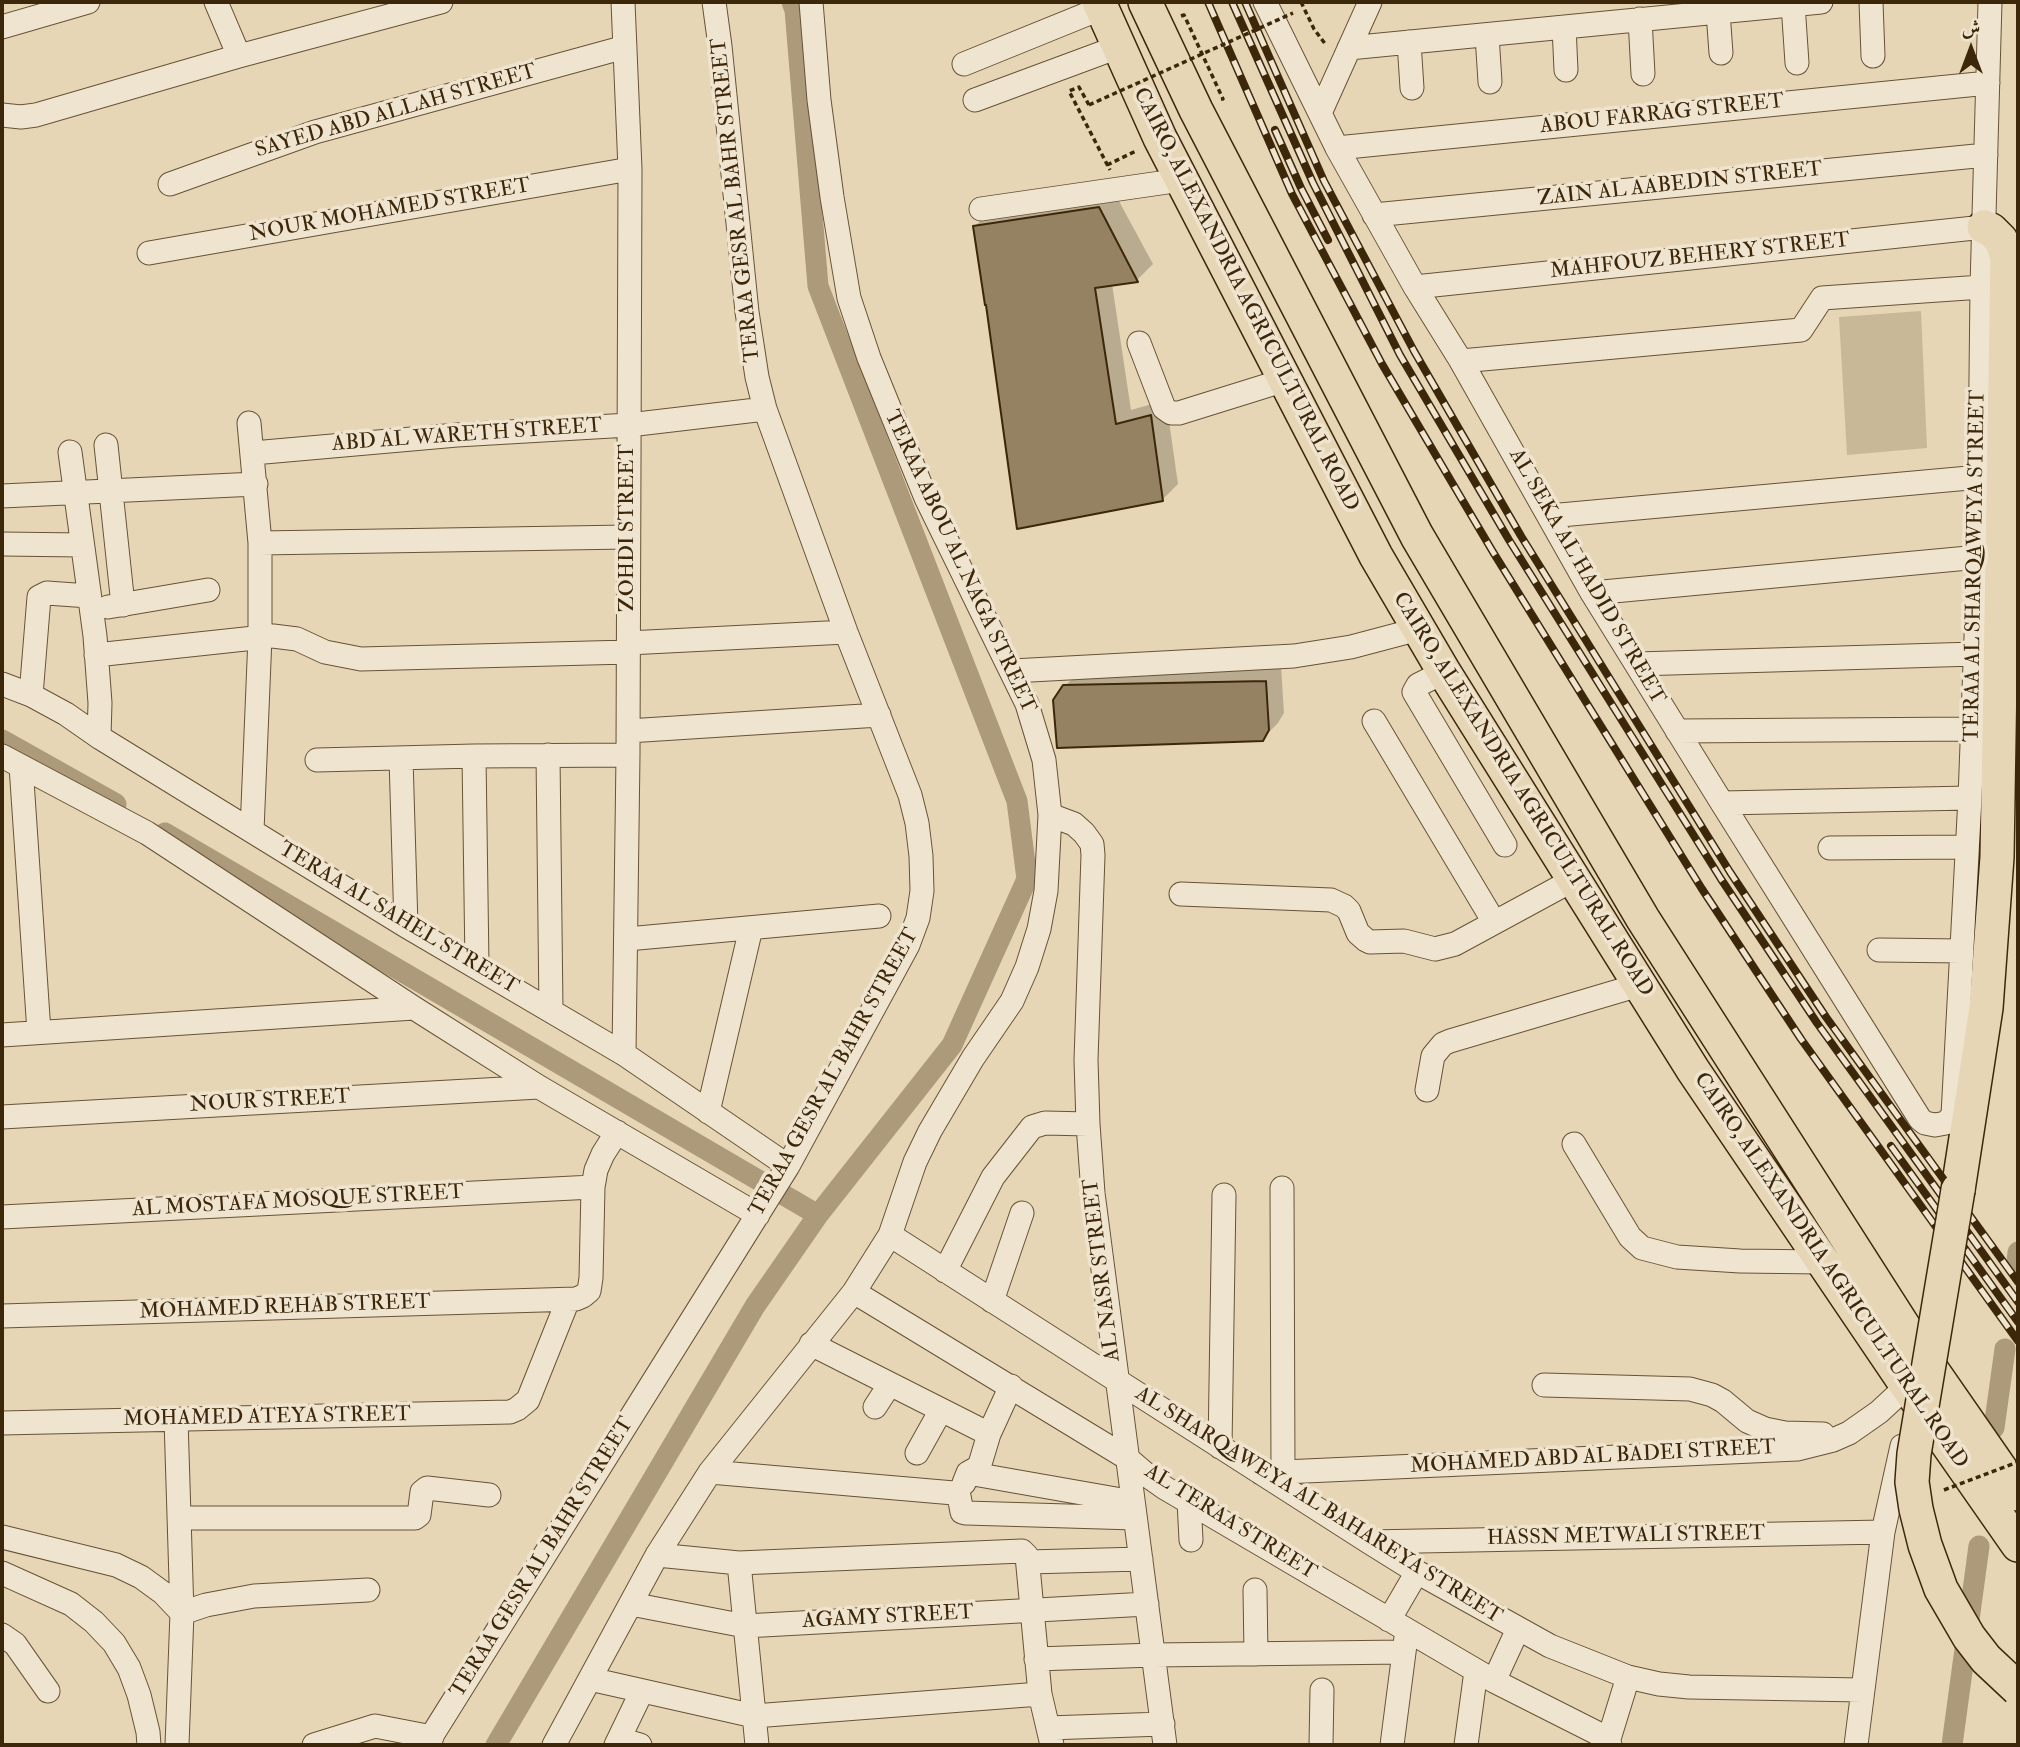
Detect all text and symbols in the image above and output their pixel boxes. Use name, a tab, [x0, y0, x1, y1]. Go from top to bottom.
north arrow	[1936, 14, 2006, 84]
text: ش	[1962, 16, 1980, 40]
street label: TERAA GESR AL BAHR STREET	[707, 37, 767, 363]
street label: SAYED ABD ALLAH STREET	[252, 60, 540, 164]
street label: CAIRO, ALEXANDRIA AGRICULTURAL ROAD	[1127, 84, 1363, 516]
street label: ABOU FARRAG STREET	[1539, 90, 1785, 140]
street label: ZAIN AL AABEDIN STREET	[1536, 158, 1824, 212]
street label: NOUR MOHAMED STREET	[247, 174, 533, 248]
street label: MAHFOUZ BEHERY STREET	[1549, 229, 1851, 285]
street label: TERAA AL SHARQAWEYA STREET	[1960, 390, 1992, 742]
street label: TERAA ABOU AL NAGA STREET	[878, 407, 1040, 717]
street label: ABD AL WARETH STREET	[331, 414, 603, 458]
street label: ZOHDI STREET	[615, 444, 641, 612]
street label: AL SEKA AL HADID STREET	[1502, 445, 1670, 709]
street label: CAIRO, ALEXANDRIA AGRICULTURAL ROAD	[1386, 588, 1658, 1002]
street label: TERAA AL SAHEL STREET	[274, 837, 522, 1001]
street label: TERAA GESR AL BAHR STREET	[745, 924, 925, 1222]
street label: CAIRO, ALEXANDRIA AGRICULTURAL ROAD	[1688, 1068, 1972, 1474]
street label: NOUR STREET	[189, 1085, 351, 1119]
street label: AL NASR STREET	[1079, 1177, 1127, 1363]
street label: AL MOSTAFA MOSQUE STREET	[132, 1181, 464, 1223]
street label: MOHAMED REHAB STREET	[139, 1290, 431, 1326]
street label: AL SHARQAWEYA AL BAHAREYA STREET	[1130, 1382, 1506, 1630]
street label: MOHAMED ATEYA STREET	[123, 1403, 411, 1433]
street label: TERAA GESR AL BAHR STREET	[446, 1413, 640, 1703]
street label: MOHAMED ABD AL BADEI STREET	[1410, 1436, 1776, 1480]
street label: AL TERAA STREET	[1139, 1460, 1321, 1586]
street label: HASSN METWALI STREET	[1487, 1522, 1765, 1552]
street label: AGAMY STREET	[802, 1601, 974, 1635]

